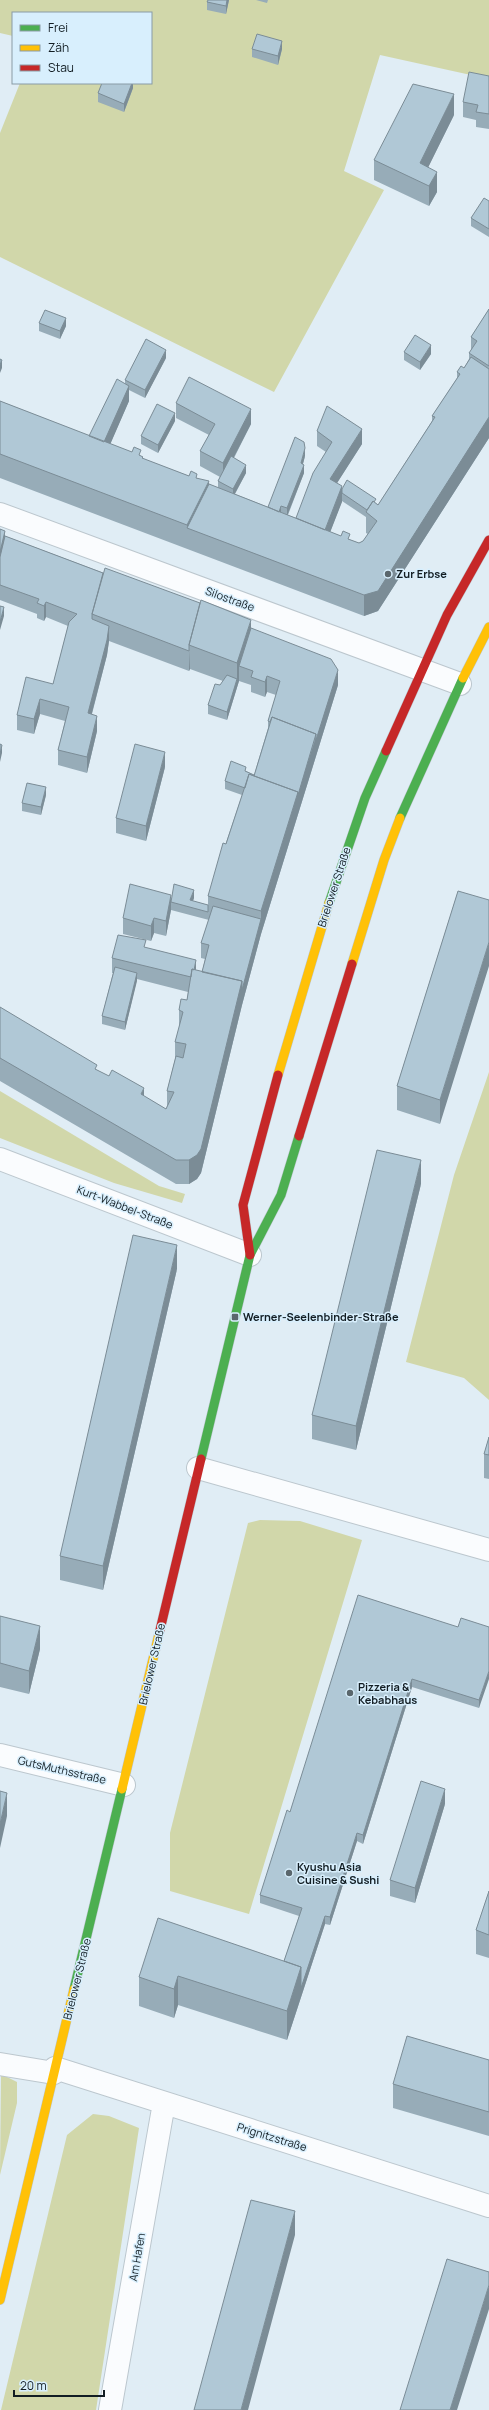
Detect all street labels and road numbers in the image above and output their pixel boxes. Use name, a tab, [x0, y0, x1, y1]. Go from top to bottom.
street label: Silostraße	[203, 583, 257, 615]
street label: Brielower Straße	[313, 844, 354, 929]
street label: Kurt-Wabbel-Straße	[75, 1181, 176, 1232]
street label: Brielower Straße	[135, 1621, 168, 1706]
street label: GutsMuthsstraße	[17, 1752, 108, 1787]
street label: Brielower Straße	[59, 1936, 94, 2021]
street label: Prignitzstraße	[235, 2119, 309, 2154]
street label: Am Hafen	[125, 2232, 148, 2282]

